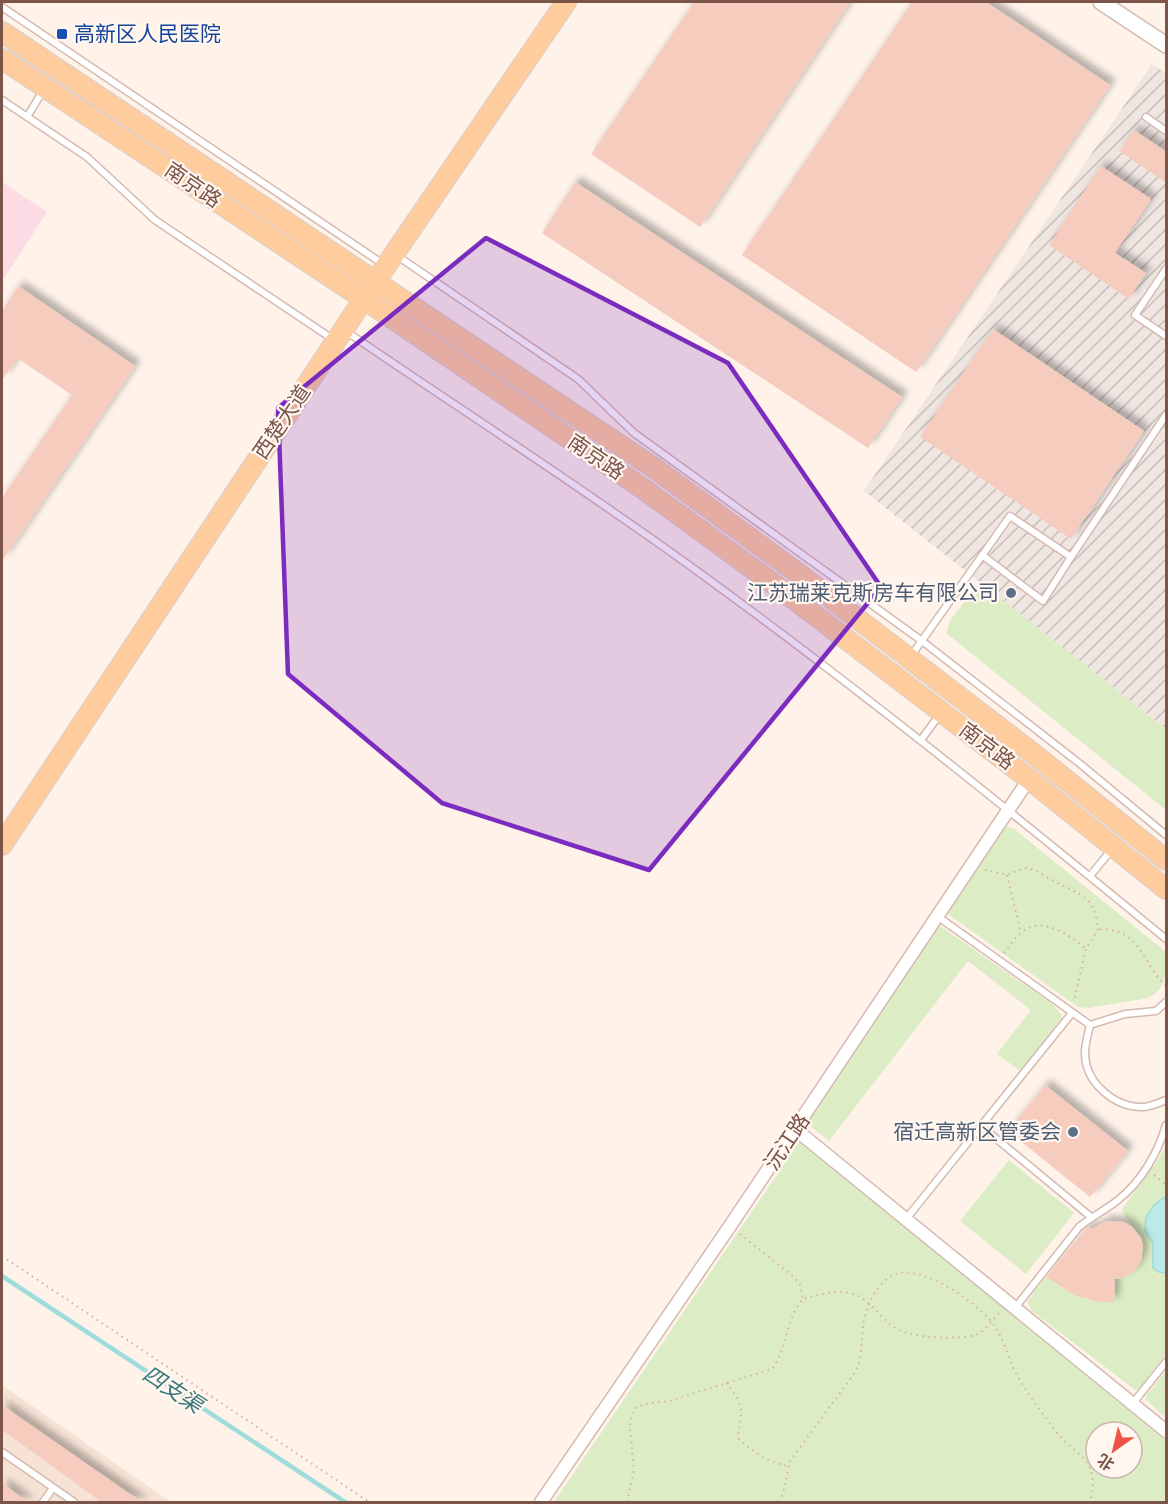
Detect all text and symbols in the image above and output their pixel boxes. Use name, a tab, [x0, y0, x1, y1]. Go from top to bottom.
place label: 高新区人民医院	[74, 19, 221, 47]
marker: 高新区人民医院	[55, 27, 69, 41]
street label: 南京路	[160, 155, 228, 213]
street label: 西楚大道	[246, 379, 316, 464]
street label: 南京路	[563, 427, 631, 485]
place label: 江苏瑞莱克斯房车有限公司	[747, 578, 999, 606]
marker: 江苏瑞莱克斯房车有限公司	[1004, 586, 1018, 600]
street label: 南京路	[954, 715, 1021, 775]
street label: 沅江路	[757, 1107, 815, 1175]
place label: 宿迁高新区管委会	[893, 1117, 1061, 1145]
marker: 宿迁高新区管委会	[1066, 1125, 1080, 1139]
water label: 四支渠	[138, 1358, 212, 1420]
north arrow	[1084, 1420, 1144, 1480]
text: 北	[1093, 1449, 1118, 1476]

